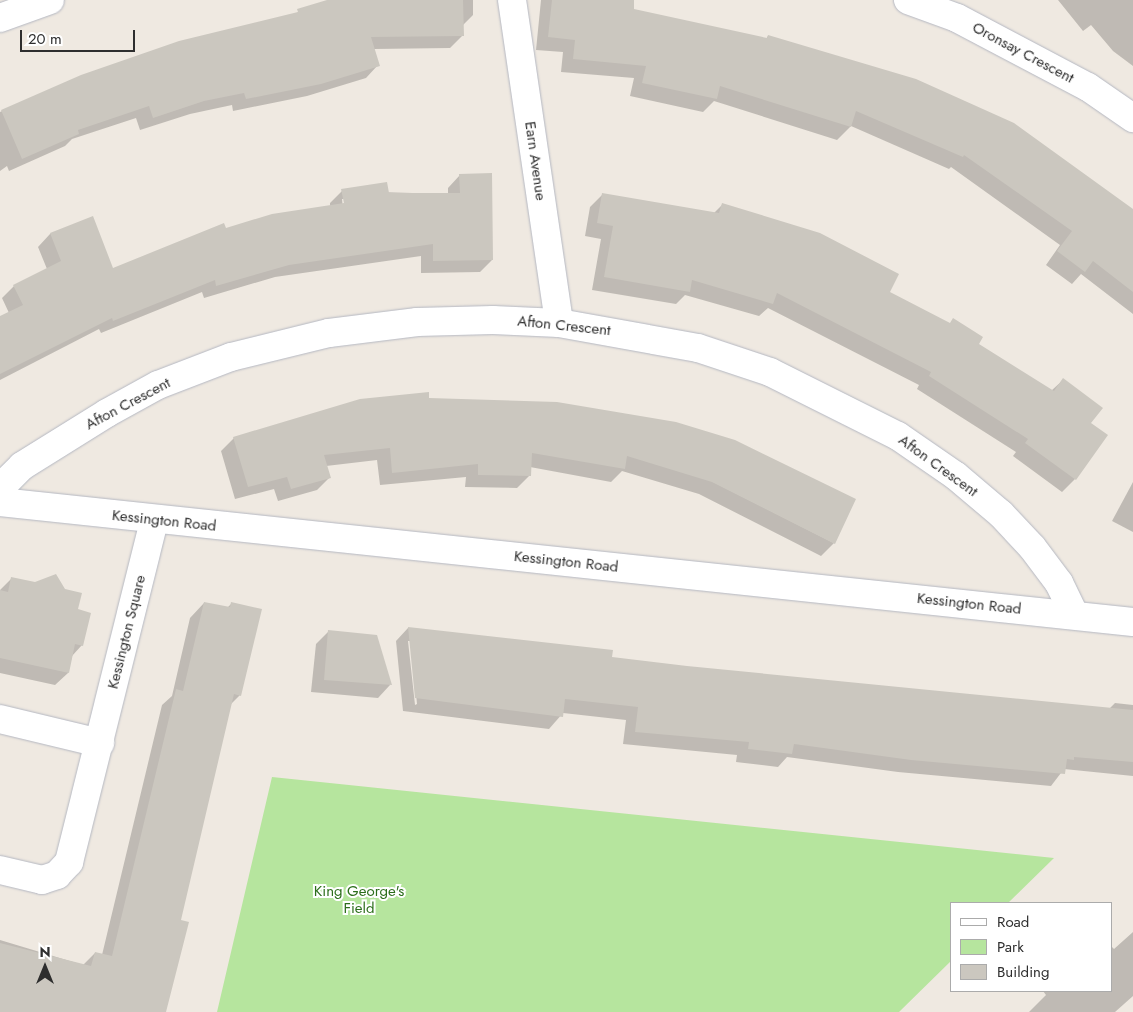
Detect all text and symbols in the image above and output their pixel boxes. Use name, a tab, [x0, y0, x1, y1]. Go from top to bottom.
street label: Oronsay Crescent	[969, 19, 1077, 87]
scale bar	[22, 20, 138, 52]
text: 20 m	[28, 28, 62, 50]
street label: Earn Avenue	[521, 120, 549, 202]
street label: Afton Crescent	[516, 312, 612, 340]
street label: Afton Crescent	[82, 374, 174, 434]
street label: Afton Crescent	[895, 431, 981, 501]
street label: Kessington Road	[111, 507, 217, 535]
street label: Kessington Road	[513, 548, 619, 576]
street label: Kessington Square	[104, 573, 150, 691]
street label: Kessington Road	[916, 590, 1022, 618]
park label: King George's Field	[314, 882, 404, 917]
legend	[950, 902, 1113, 992]
text: Road	[997, 911, 1029, 933]
text: Park	[997, 936, 1024, 958]
north arrow	[20, 942, 70, 992]
text: N	[39, 942, 51, 962]
text: Building	[997, 961, 1049, 983]

